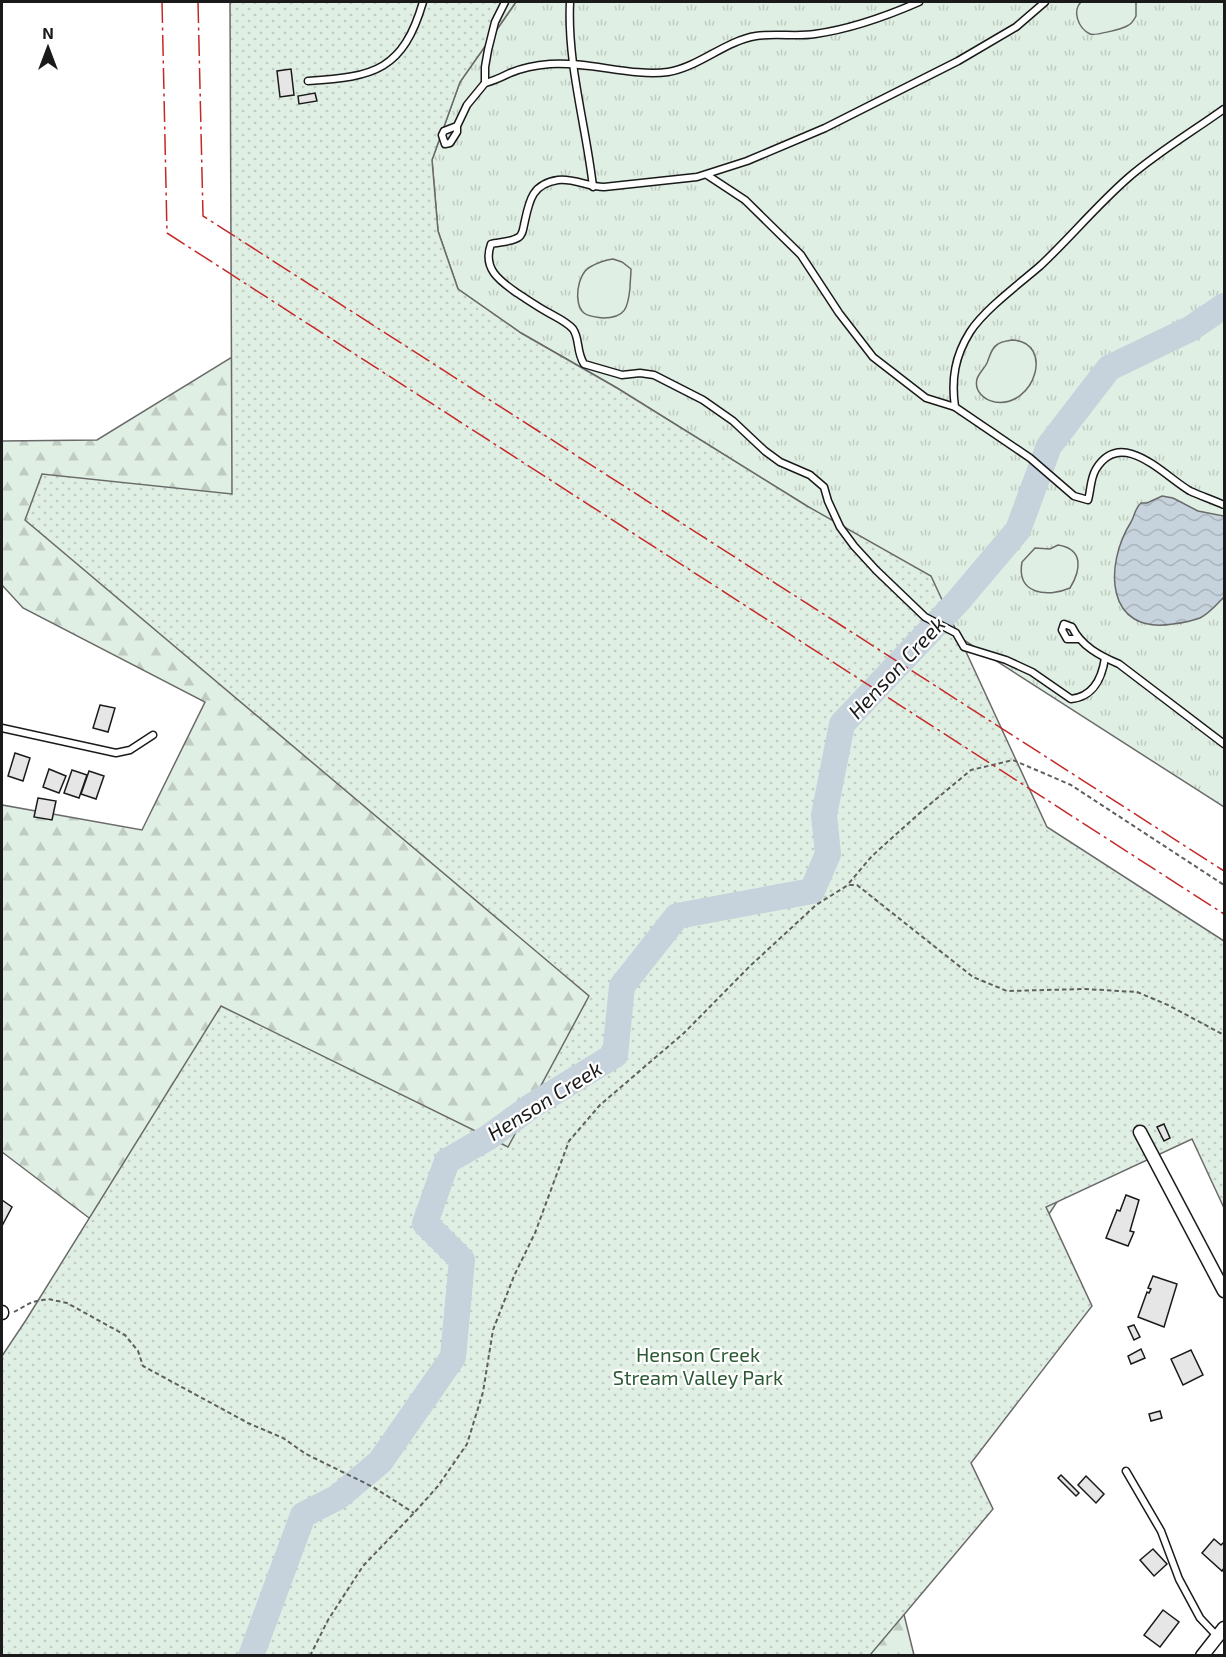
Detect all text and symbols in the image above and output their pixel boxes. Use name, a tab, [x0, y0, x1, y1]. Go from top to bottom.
north arrow	[18, 18, 78, 78]
text: N	[42, 23, 54, 42]
water label: Henson Creek	[842, 611, 950, 723]
water label: Henson Creek	[482, 1055, 606, 1145]
park label: Henson Creek Stream Valley Park	[613, 1342, 783, 1389]

